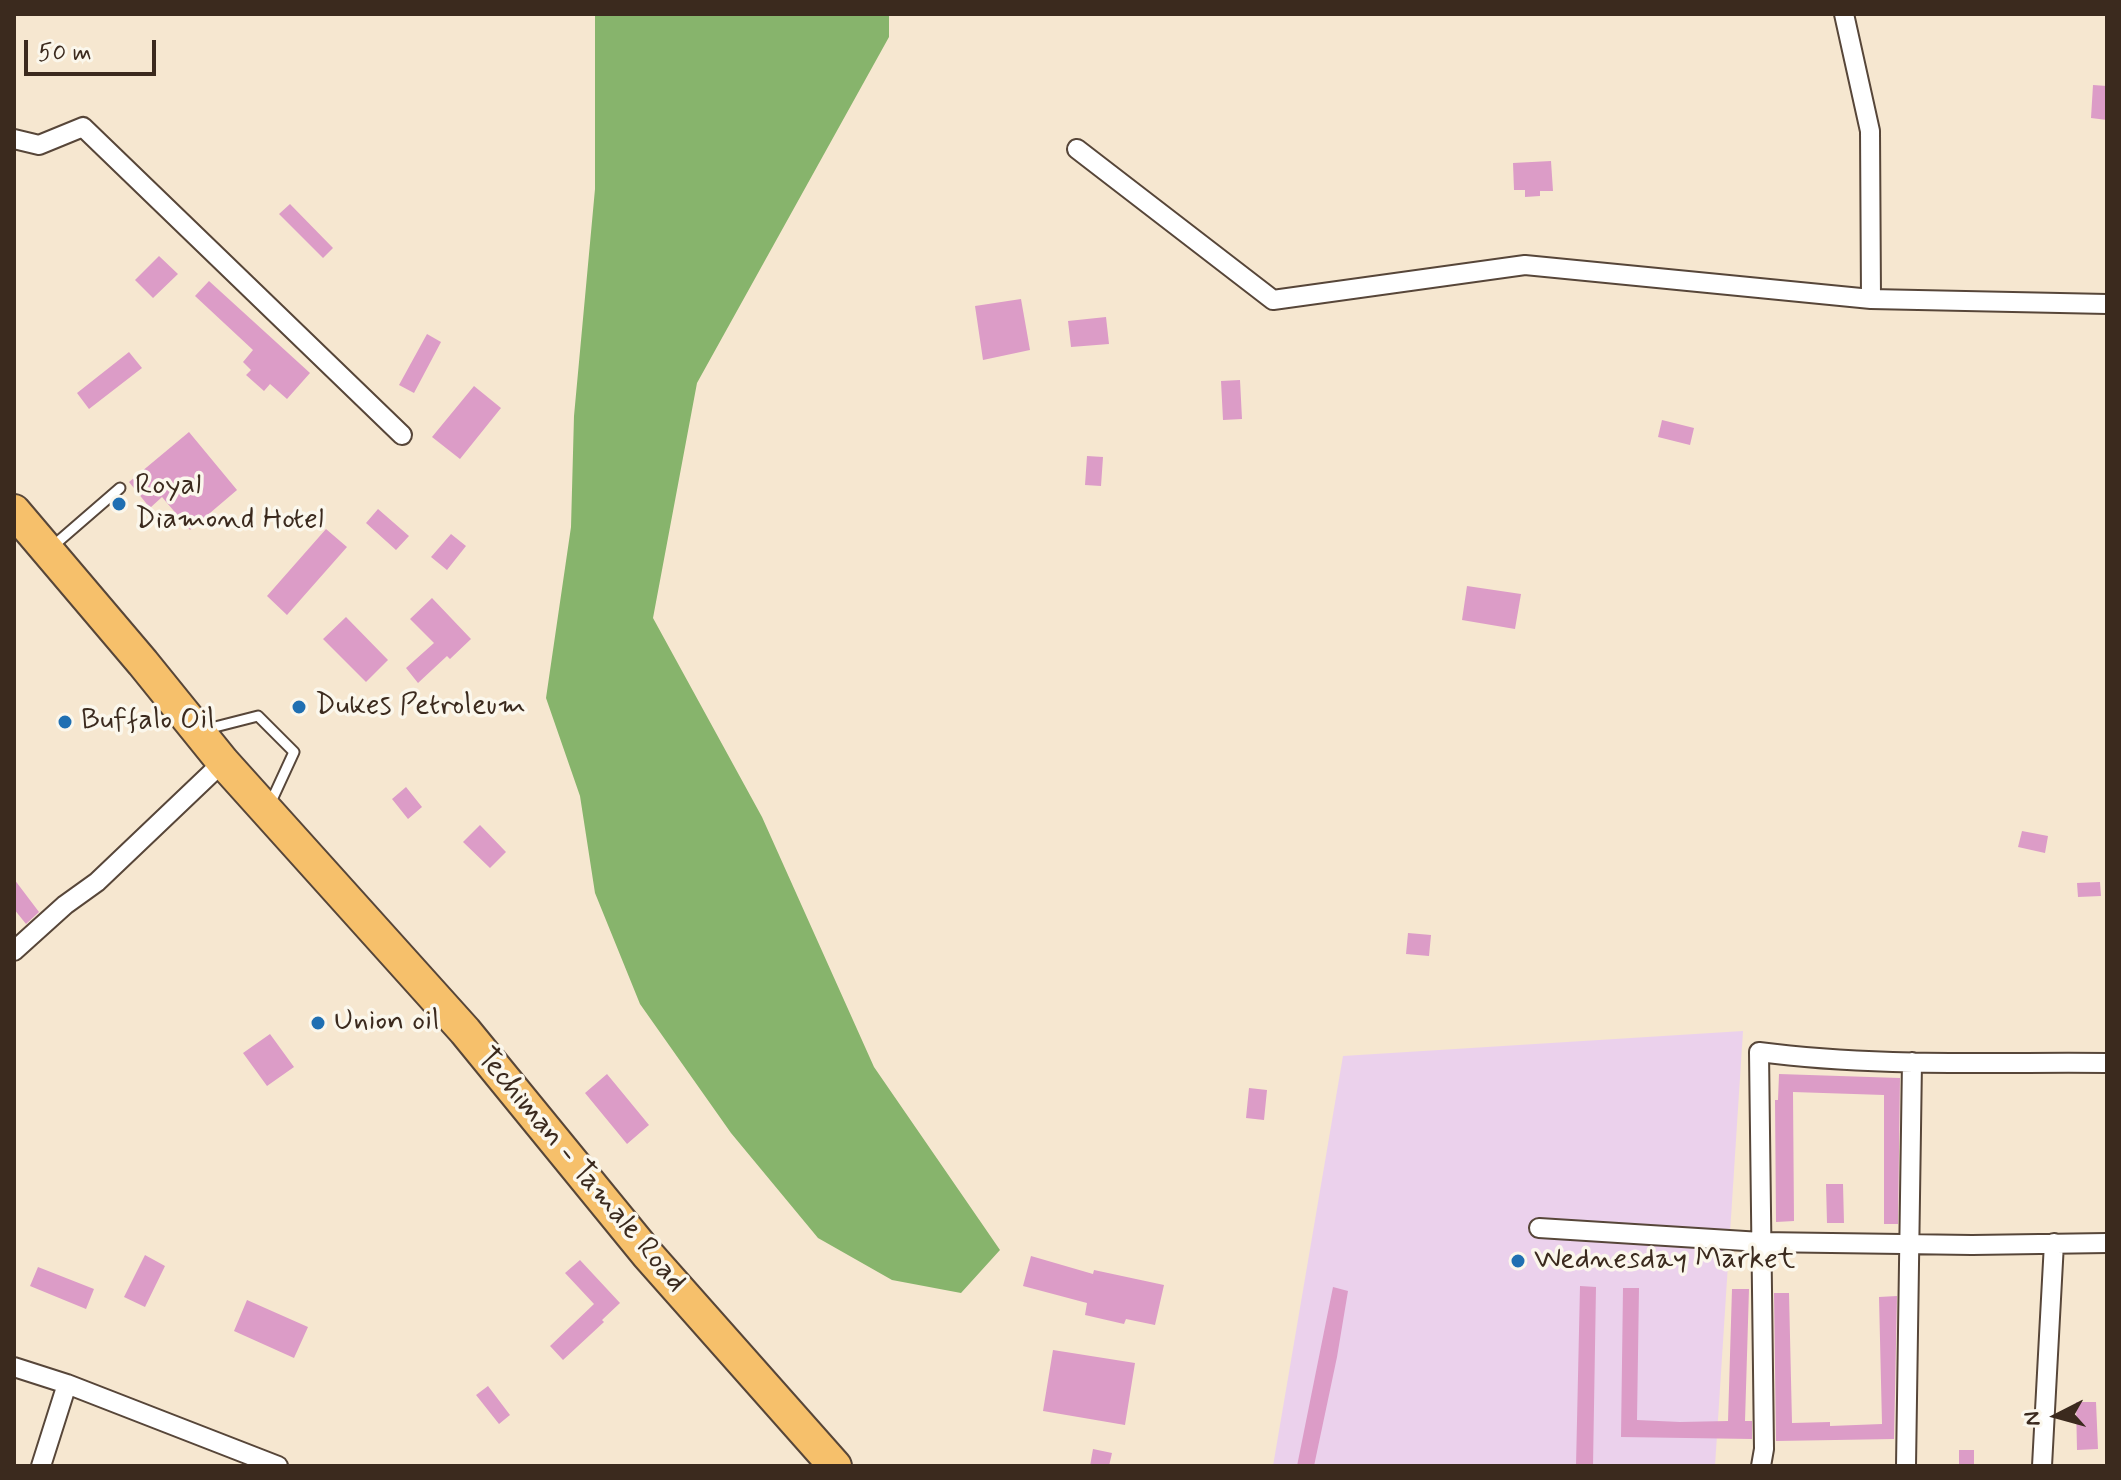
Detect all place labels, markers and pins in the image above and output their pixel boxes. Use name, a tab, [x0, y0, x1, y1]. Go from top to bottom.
place label: Royal Diamond Hotel	[135, 469, 324, 540]
marker: Royal Diamond Hotel	[110, 495, 128, 513]
place label: Dukes Petroleum	[315, 689, 526, 725]
marker: Dukes Petroleum	[290, 698, 308, 716]
place label: Buffalo Oil	[81, 704, 215, 740]
marker: Buffalo Oil	[56, 713, 74, 731]
place label: Union oil	[334, 1005, 439, 1041]
marker: Union oil	[309, 1014, 327, 1032]
place label: Wednesday Market	[1534, 1243, 1795, 1279]
marker: Wednesday Market	[1509, 1252, 1527, 1270]

